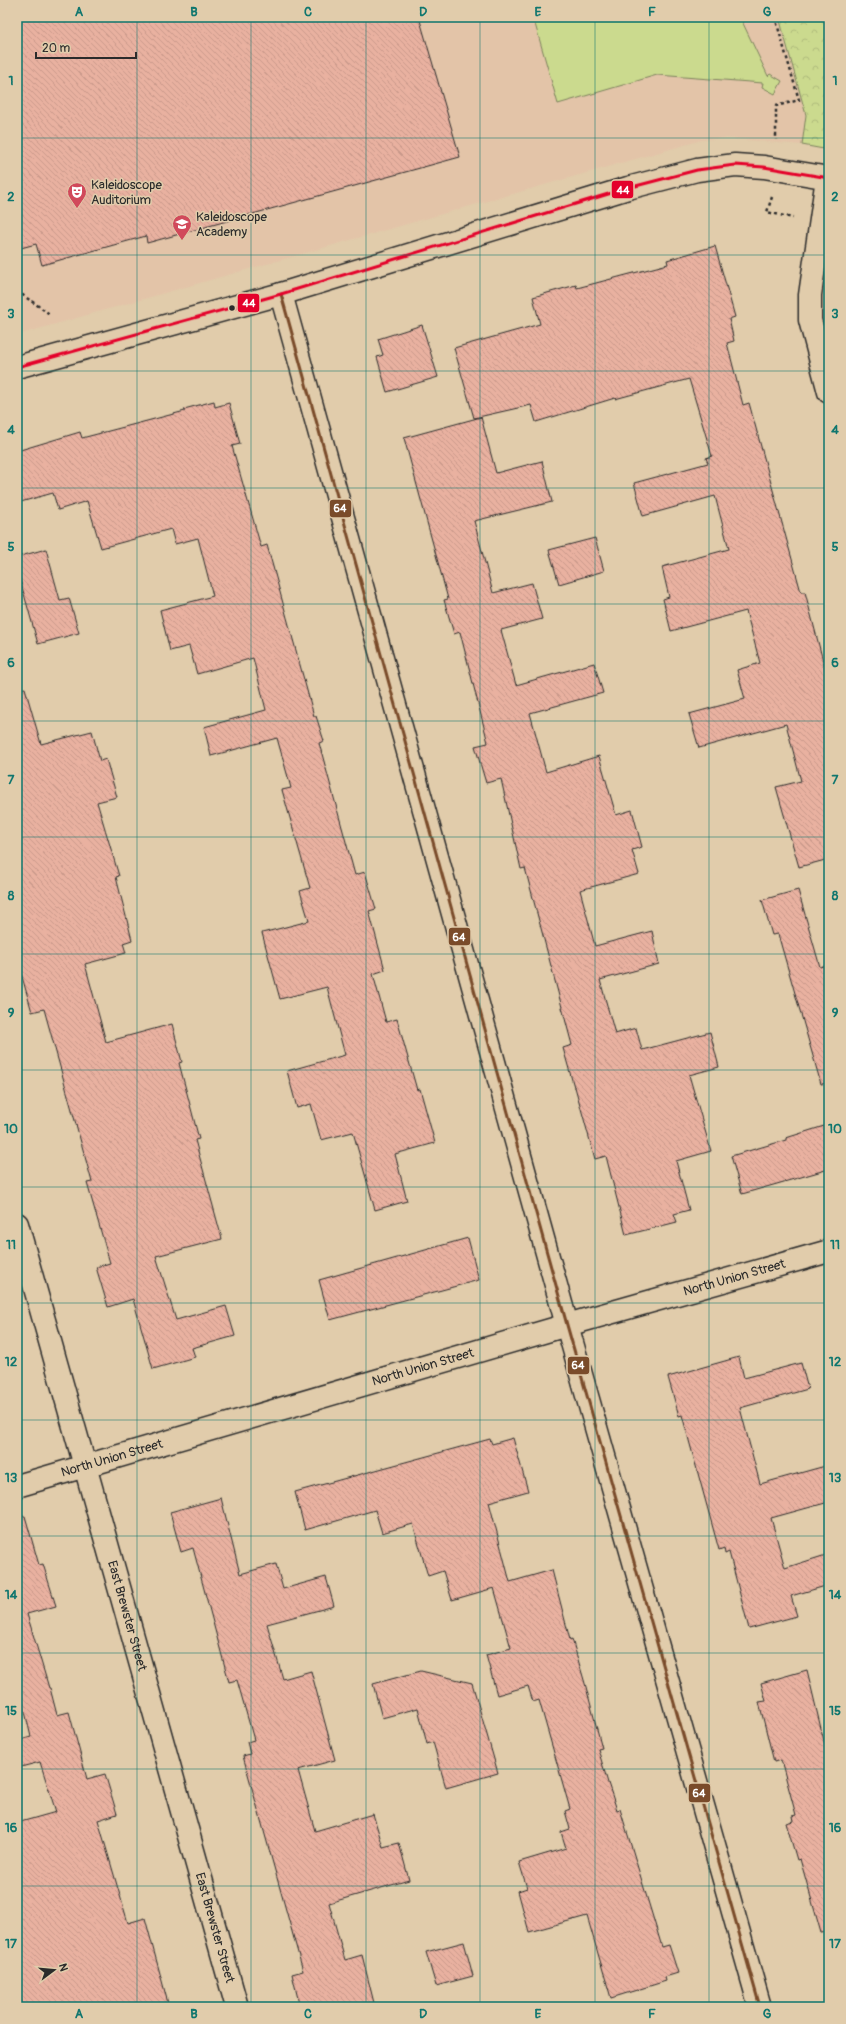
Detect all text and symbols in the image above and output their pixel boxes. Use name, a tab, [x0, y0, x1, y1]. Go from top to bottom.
text: A	[75, 4, 84, 20]
text: B	[190, 4, 198, 20]
text: C	[304, 4, 312, 20]
text: D	[419, 4, 427, 20]
text: E	[535, 4, 542, 20]
text: F	[648, 4, 656, 20]
text: G	[763, 4, 772, 20]
scale bar	[36, 34, 136, 60]
text: 20 m	[42, 41, 71, 56]
text: 1	[8, 73, 14, 89]
text: 1	[832, 73, 838, 89]
place label: Kaleidoscope Auditorium	[91, 177, 162, 208]
line badge: 44	[611, 180, 634, 199]
theatre icon: Kaleidoscope Auditorium	[66, 181, 88, 209]
text: 44	[616, 184, 630, 197]
text: 2	[7, 189, 15, 205]
text: 2	[831, 189, 839, 205]
place label: Kaleidoscope Academy	[196, 209, 267, 240]
school or university icon: Kaleidoscope Academy	[171, 213, 193, 241]
line badge: 44	[237, 293, 260, 313]
text: 44	[242, 297, 256, 310]
unlabelled marker	[227, 303, 237, 313]
text: 3	[7, 306, 15, 322]
text: 3	[831, 306, 839, 322]
text: 4	[7, 422, 15, 438]
text: 4	[831, 422, 839, 438]
line badge: 64	[329, 499, 352, 518]
text: 64	[334, 502, 347, 515]
text: 5	[7, 539, 15, 555]
text: 5	[831, 539, 839, 555]
text: 6	[7, 655, 15, 671]
text: 6	[831, 655, 839, 671]
text: 7	[8, 772, 15, 788]
text: 7	[832, 772, 839, 788]
text: 8	[8, 888, 15, 904]
text: 8	[832, 888, 839, 904]
line badge: 64	[448, 927, 471, 946]
text: 64	[453, 931, 466, 944]
text: 9	[8, 1005, 15, 1021]
text: 9	[832, 1005, 839, 1021]
text: 10	[4, 1121, 18, 1137]
text: 10	[828, 1121, 842, 1137]
text: 11	[6, 1237, 16, 1253]
text: 11	[830, 1237, 840, 1253]
street label: North Union Street	[682, 1256, 788, 1300]
street label: North Union Street	[370, 1344, 476, 1390]
text: 12	[5, 1354, 17, 1370]
text: 12	[829, 1354, 841, 1370]
line badge: 64	[567, 1356, 590, 1375]
text: 64	[572, 1359, 585, 1372]
street label: North Union Street	[59, 1436, 166, 1481]
text: 13	[5, 1470, 17, 1486]
text: 13	[829, 1470, 841, 1486]
street label: East Brewster Street	[104, 1559, 150, 1674]
text: 14	[5, 1587, 18, 1603]
text: 14	[829, 1587, 842, 1603]
text: 15	[5, 1703, 17, 1719]
text: 15	[829, 1703, 841, 1719]
line badge: 64	[688, 1783, 711, 1803]
text: 64	[693, 1787, 706, 1800]
text: 16	[5, 1820, 18, 1836]
text: 16	[829, 1820, 842, 1836]
street label: East Brewster Street	[192, 1871, 238, 1985]
text: 17	[5, 1936, 17, 1952]
text: 17	[829, 1936, 841, 1952]
north arrow	[34, 1950, 74, 1990]
text: N	[56, 1962, 71, 1973]
text: A	[75, 2006, 84, 2022]
text: B	[190, 2006, 198, 2022]
text: C	[304, 2006, 312, 2022]
text: D	[419, 2006, 427, 2022]
text: E	[535, 2006, 542, 2022]
text: F	[648, 2006, 656, 2022]
text: G	[763, 2006, 772, 2022]

